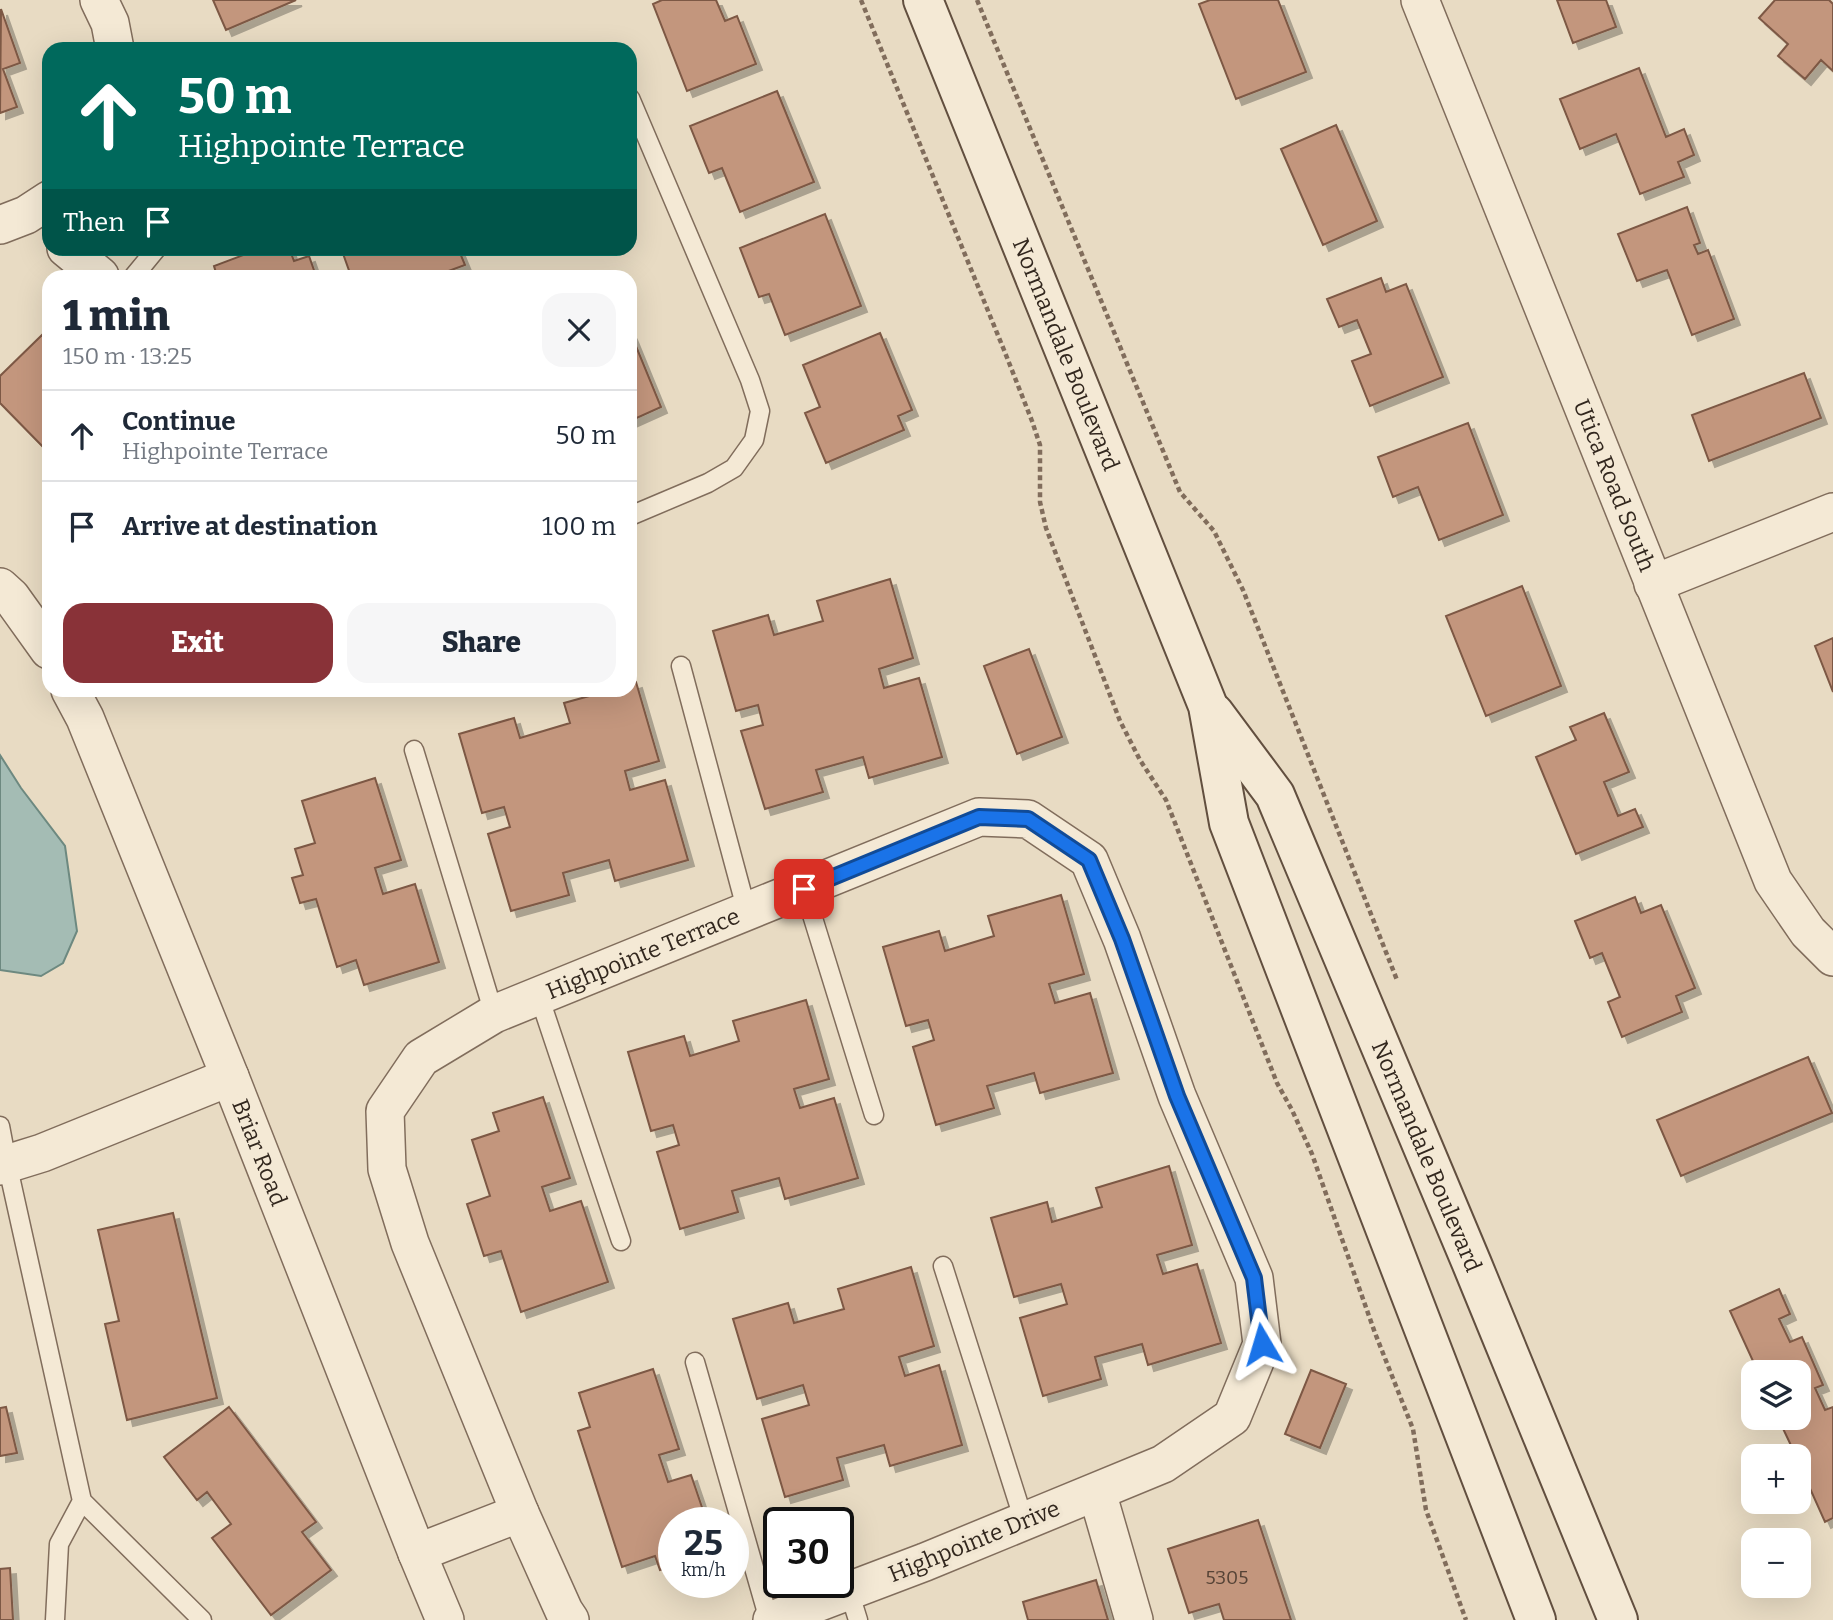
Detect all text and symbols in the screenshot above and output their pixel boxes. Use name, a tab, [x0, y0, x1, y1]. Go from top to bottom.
text: 50 m	[178, 67, 291, 126]
icon: ahead	[63, 70, 154, 161]
text: Highpointe Terrace	[178, 127, 465, 165]
icon: arrive	[139, 203, 177, 241]
text: Then	[63, 207, 125, 238]
street label: Normandale Boulevard	[1007, 234, 1126, 475]
text: 1 min	[63, 291, 170, 341]
button: close	[542, 293, 616, 367]
text: 150 m · 13:25	[63, 342, 192, 370]
street label: Utica Road South	[1568, 395, 1662, 576]
text: Continue	[122, 406, 236, 437]
icon: ahead	[63, 417, 101, 455]
text: 50 m	[555, 420, 616, 451]
text: Highpointe Terrace	[122, 437, 328, 465]
icon: arrive	[63, 508, 101, 546]
text: Arrive at destination	[122, 511, 377, 542]
text: 100 m	[542, 511, 616, 542]
button: Exit	[63, 603, 333, 683]
button: Share	[347, 603, 616, 683]
pin	[774, 859, 834, 919]
icon: arrive	[785, 870, 823, 908]
street label: Highpointe Terrace	[542, 902, 744, 1005]
street label: Normandale Boulevard	[1366, 1036, 1488, 1276]
street label: Briar Road	[226, 1095, 293, 1210]
position arrow	[1225, 1307, 1299, 1381]
map controls	[1741, 1360, 1811, 1598]
button: layers	[1741, 1360, 1811, 1430]
button: +	[1741, 1444, 1811, 1514]
street label: Highpointe Drive	[884, 1494, 1064, 1588]
speed limit sign: 30	[763, 1507, 854, 1598]
text: 25	[684, 1522, 723, 1564]
button: −	[1741, 1528, 1811, 1598]
text: km/h	[681, 1559, 726, 1581]
house number: 5305	[1206, 1566, 1248, 1589]

